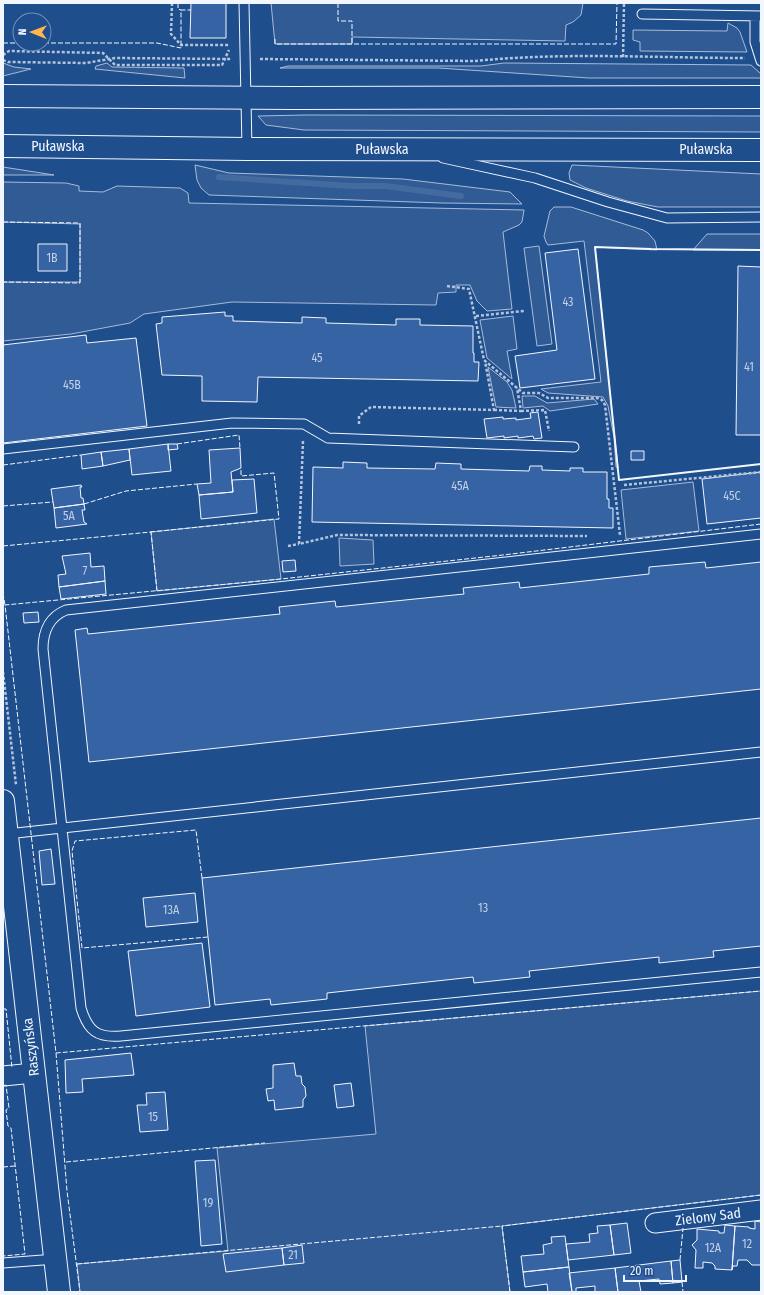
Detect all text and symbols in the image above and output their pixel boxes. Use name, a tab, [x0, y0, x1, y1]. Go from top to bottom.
north arrow	[12, 12, 52, 52]
text: N	[16, 28, 29, 35]
street label: Puławska	[31, 138, 85, 155]
street label: Puławska	[355, 141, 409, 158]
street label: Puławska	[679, 141, 733, 158]
house number: 1B	[46, 251, 58, 265]
house number: 43	[562, 295, 574, 309]
house number: 45	[311, 351, 323, 365]
house number: 41	[744, 360, 754, 374]
house number: 45B	[63, 378, 81, 392]
house number: 45A	[451, 479, 469, 493]
house number: 45C	[723, 489, 741, 503]
house number: 5A	[63, 509, 76, 523]
house number: 7	[83, 564, 88, 578]
house number: 13	[478, 901, 488, 915]
house number: 13A	[163, 903, 180, 917]
street label: Raszyńska	[19, 1017, 43, 1077]
house number: 15	[148, 1110, 159, 1124]
house number: 19	[203, 1196, 213, 1210]
street label: Zielony Sad	[674, 1205, 742, 1229]
house number: 12	[742, 1237, 752, 1251]
house number: 12A	[705, 1241, 722, 1255]
house number: 21	[288, 1248, 298, 1262]
scale bar	[624, 1257, 686, 1283]
text: 20 m	[630, 1264, 654, 1278]

